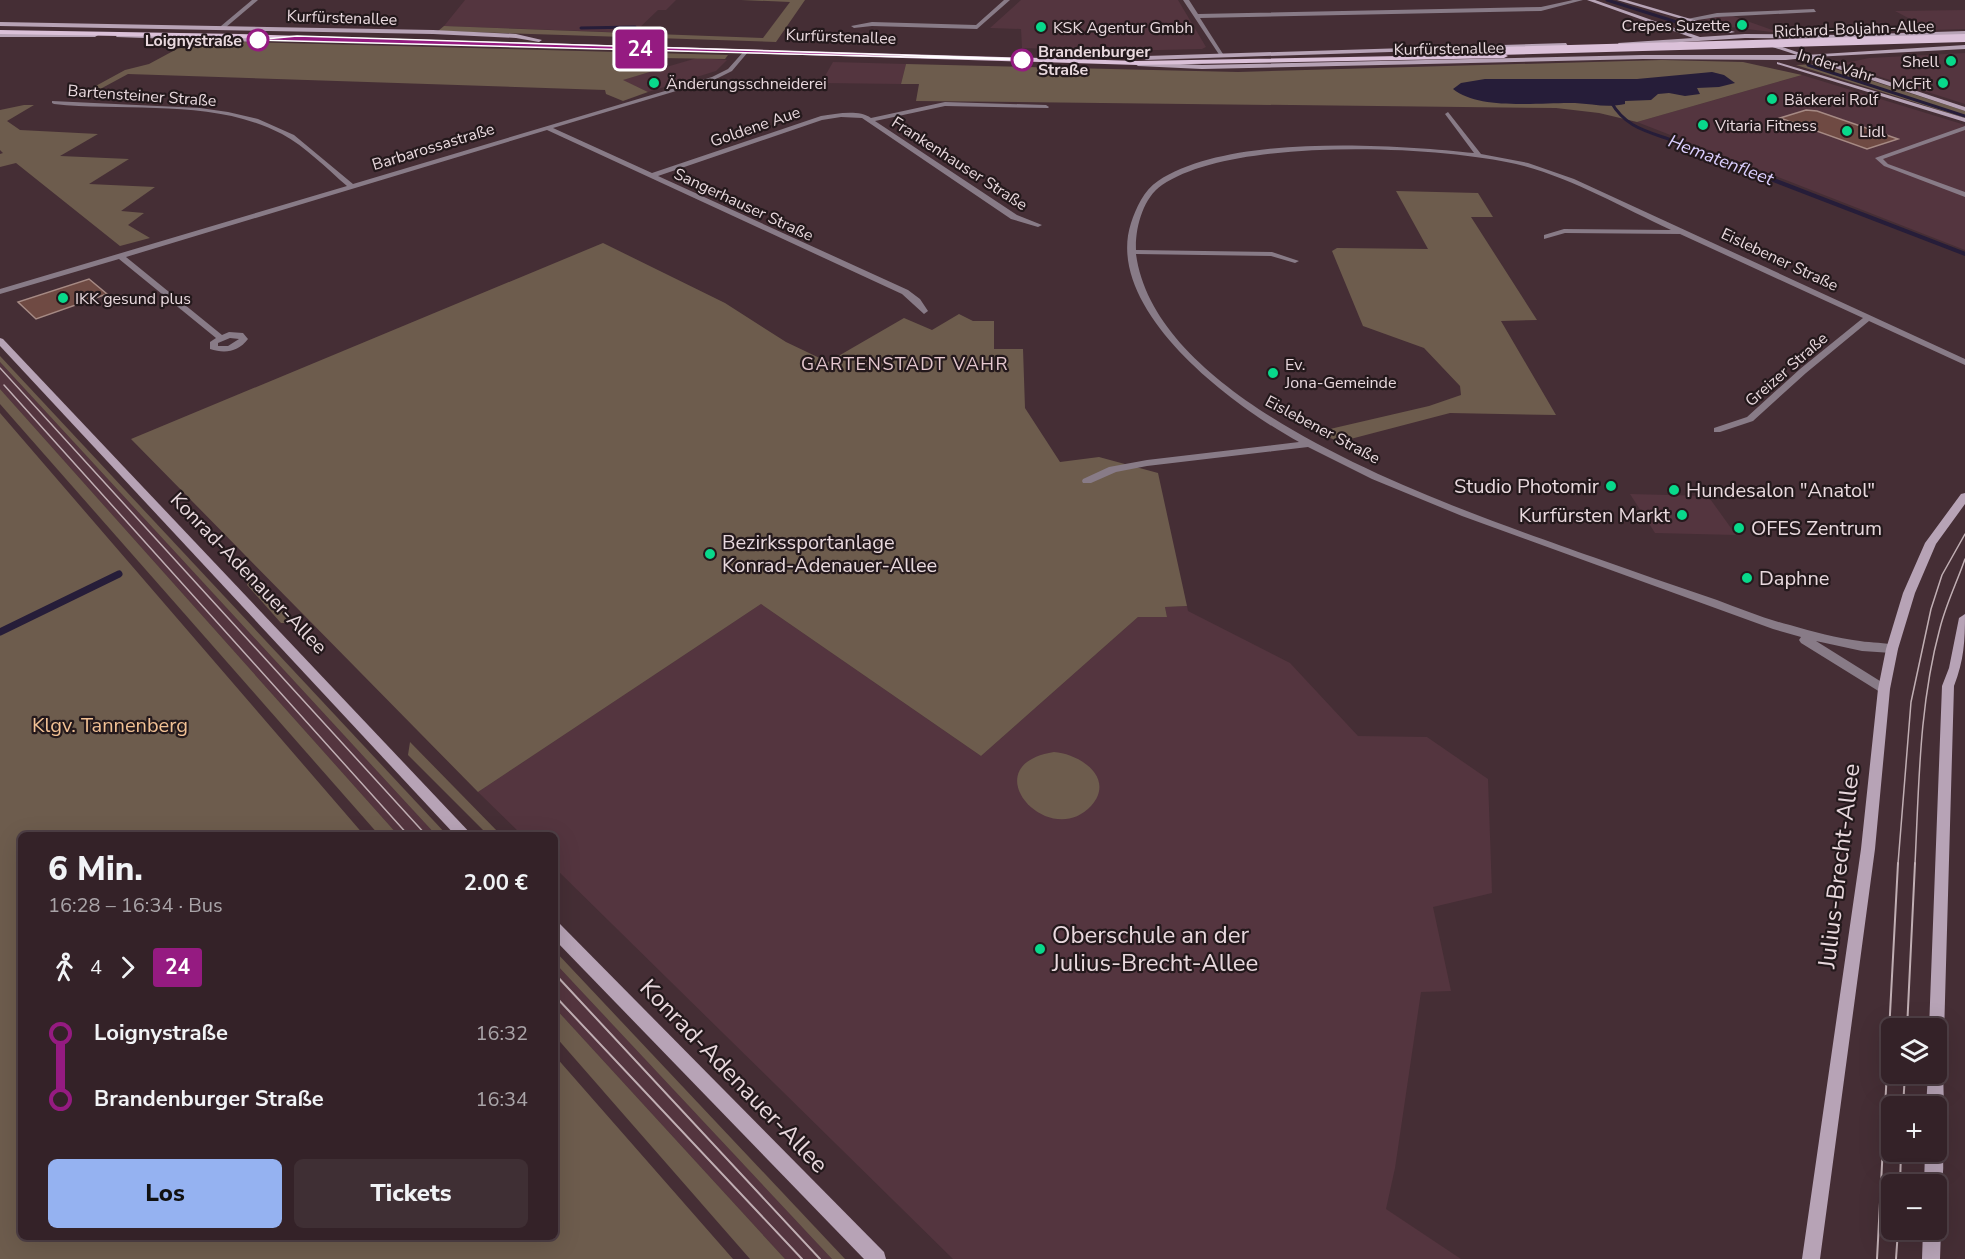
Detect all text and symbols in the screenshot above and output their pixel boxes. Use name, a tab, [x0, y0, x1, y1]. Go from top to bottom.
street label: Kurfürstenallee	[286, 5, 398, 31]
place label: Crepes Suzette	[1621, 15, 1730, 37]
street label: Richard-Boljahn-Allee	[1773, 15, 1935, 43]
place label: KSK Agentur Gmbh	[1053, 17, 1193, 39]
marker: Crepes Suzette	[1735, 18, 1749, 32]
marker: KSK Agentur Gmbh	[1034, 20, 1048, 34]
street label: Kurfürstenallee	[785, 24, 897, 50]
marker: Loignystraße	[247, 29, 269, 51]
line badge: 24	[613, 29, 667, 68]
place label: Loignystraße	[145, 30, 242, 52]
text: 24	[627, 35, 653, 63]
street label: Kurfürstenallee	[1394, 37, 1504, 61]
place label: Brandenburger Straße	[1038, 41, 1151, 81]
street label: In der Vahr	[1795, 44, 1877, 88]
marker: Brandenburger Straße	[1011, 49, 1033, 71]
place label: Shell	[1902, 51, 1939, 73]
marker: Shell	[1944, 54, 1958, 68]
place label: Änderungsschneiderei	[666, 73, 827, 95]
place label: McFit	[1892, 73, 1931, 95]
marker: Änderungsschneiderei	[647, 76, 661, 90]
marker: McFit	[1936, 76, 1950, 90]
street label: Bartensteiner Straße	[67, 80, 217, 112]
place label: Bäckerei Rolf	[1784, 89, 1879, 111]
marker: Bäckerei Rolf	[1765, 92, 1779, 106]
street label: Goldene Aue	[707, 101, 803, 153]
street label: Frankenhauser Straße	[887, 112, 1032, 216]
place label: Vitaria Fitness	[1714, 115, 1817, 137]
street label: Barbarossastraße	[369, 118, 497, 176]
marker: Vitaria Fitness	[1696, 118, 1710, 132]
place label: Lidl	[1859, 121, 1886, 143]
marker: Lidl	[1840, 124, 1854, 138]
water label: Hematenfleet	[1665, 129, 1778, 191]
street label: Sangerhauser Straße	[670, 163, 817, 247]
street label: Eislebener Straße	[1717, 223, 1842, 297]
place label: IKK gesund plus	[75, 288, 191, 310]
marker: IKK gesund plus	[56, 291, 70, 305]
street label: Greizer Straße	[1741, 328, 1833, 412]
district label: GARTENSTADT VAHR	[801, 352, 1009, 376]
place label: Ev. Jona-Gemeinde	[1284, 354, 1396, 394]
marker: Ev. Jona-Gemeinde	[1266, 366, 1280, 380]
street label: Eislebener Straße	[1261, 390, 1384, 469]
place label: Studio Photomir	[1454, 473, 1599, 500]
place label: Hundesalon "Anatol"	[1686, 477, 1875, 504]
marker: Studio Photomir	[1604, 479, 1618, 493]
marker: Hundesalon "Anatol"	[1667, 483, 1681, 497]
street label: Konrad-Adenauer-Allee	[164, 487, 333, 660]
place label: Kurfürsten Markt	[1519, 502, 1671, 529]
marker: Kurfürsten Markt	[1675, 508, 1689, 522]
place label: OFES Zentrum	[1751, 515, 1882, 542]
marker: OFES Zentrum	[1732, 521, 1746, 535]
place label: Bezirkssportanlage Konrad-Adenauer-Allee	[722, 529, 937, 579]
marker: Bezirkssportanlage Konrad-Adenauer-Allee	[703, 547, 717, 561]
place label: Daphne	[1759, 565, 1829, 592]
marker: Daphne	[1740, 571, 1754, 585]
park label: Klgv. Tannenberg	[32, 712, 188, 739]
street label: Julius-Brecht-Allee	[1810, 762, 1867, 971]
text: 6 Min.	[48, 847, 143, 892]
text: 2.00 €	[464, 868, 528, 898]
text: 16:28 – 16:34 · Bus	[48, 892, 223, 919]
place label: Oberschule an der Julius-Brecht-Allee	[1051, 919, 1258, 979]
marker: Oberschule an der Julius-Brecht-Allee	[1033, 942, 1047, 956]
icon: walk	[48, 951, 81, 984]
icon: forward	[111, 951, 144, 984]
text: 24	[165, 953, 190, 981]
text: 4	[90, 954, 102, 981]
street label: Konrad-Adenauer-Allee	[633, 972, 835, 1180]
text: Loignystraße	[94, 1018, 228, 1048]
map controls	[1881, 1018, 1947, 1240]
button: layers	[1881, 1018, 1947, 1084]
text: 16:32	[475, 1020, 528, 1047]
text: Brandenburger Straße	[94, 1084, 324, 1114]
text: 16:34	[475, 1086, 528, 1113]
button: +	[1881, 1096, 1947, 1162]
button: Los	[48, 1159, 282, 1228]
button: Tickets	[294, 1159, 528, 1228]
button: −	[1881, 1174, 1947, 1240]

